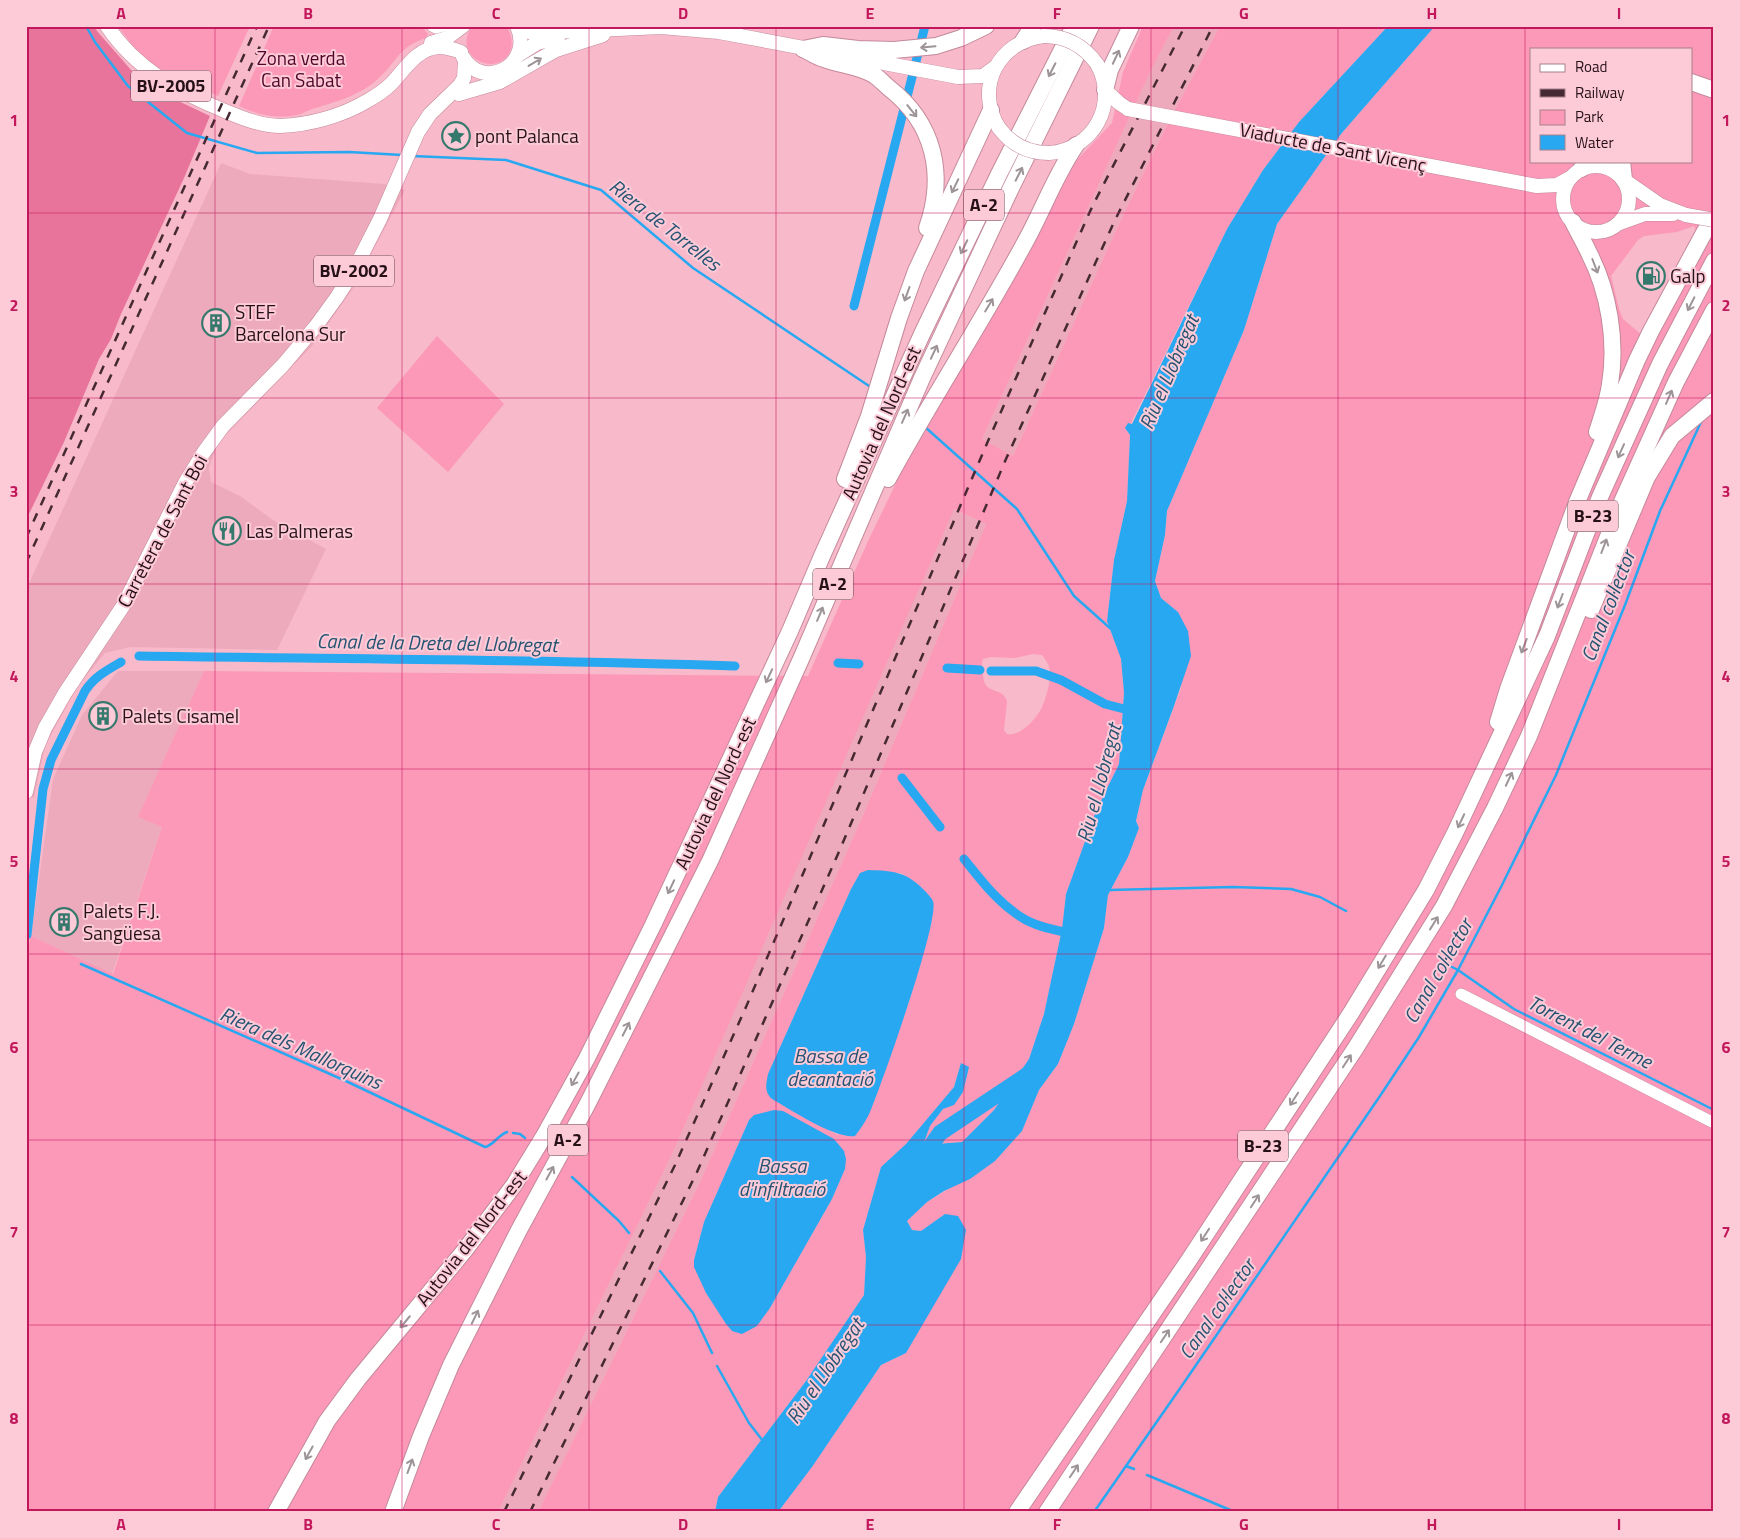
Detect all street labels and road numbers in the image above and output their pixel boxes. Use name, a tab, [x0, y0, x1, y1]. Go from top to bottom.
road number: BV-2005	[131, 70, 211, 102]
street label: Viaducte de Sant Vicenç	[1237, 114, 1429, 179]
road number: A-2	[964, 190, 1004, 220]
road number: BV-2002	[314, 256, 394, 286]
street label: Autovia del Nord-est	[834, 341, 928, 504]
street label: Carretera de Sant Boi	[109, 449, 214, 612]
road number: B-23	[1568, 501, 1618, 532]
road number: A-2	[813, 568, 853, 600]
street label: Autovia del Nord-est	[666, 711, 763, 874]
road number: A-2	[548, 1124, 588, 1156]
road number: B-23	[1238, 1130, 1288, 1162]
street label: Autovia del Nord-est	[408, 1163, 533, 1312]

